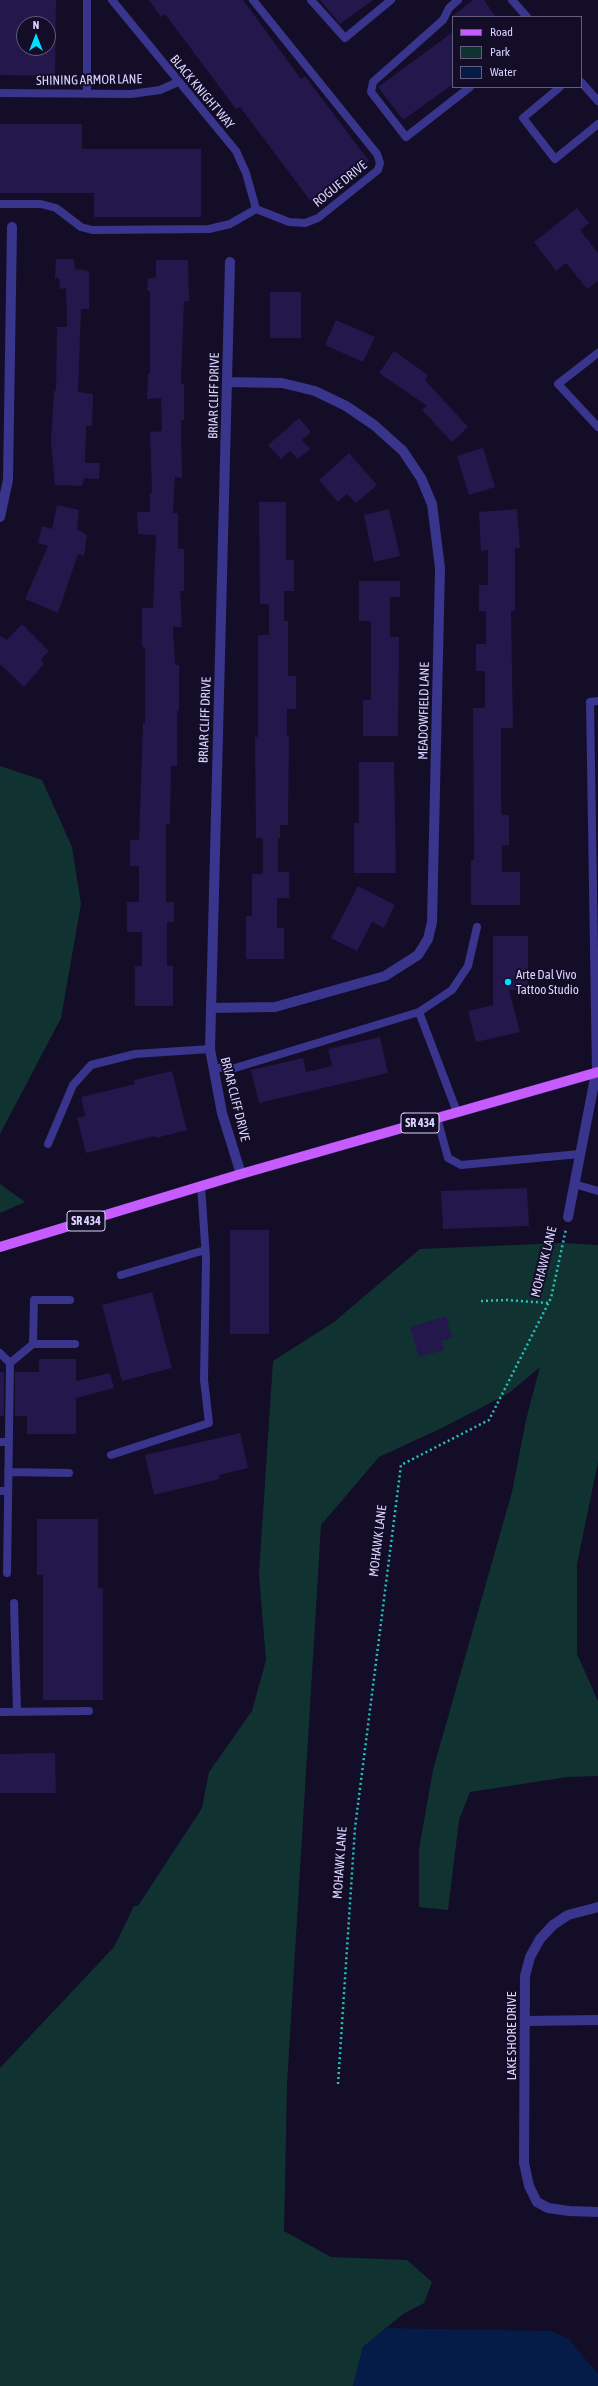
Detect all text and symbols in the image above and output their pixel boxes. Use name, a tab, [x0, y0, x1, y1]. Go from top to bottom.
north arrow	[16, 16, 56, 56]
legend	[452, 16, 582, 88]
text: N	[33, 19, 39, 31]
text: Road	[490, 25, 513, 39]
text: Park	[490, 45, 510, 59]
street label: BLACK KNIGHT WAY	[167, 52, 237, 132]
text: Water	[490, 65, 516, 79]
street label: SHINING ARMOR LANE	[36, 71, 142, 89]
street label: ROGUE DRIVE	[310, 158, 370, 210]
street label: BRIAR CLIFF DRIVE	[205, 353, 223, 439]
street label: MEADOWFIELD LANE	[415, 662, 433, 760]
street label: BRIAR CLIFF DRIVE	[196, 677, 214, 763]
place label: Arte Dal Vivo Tattoo Studio	[516, 967, 579, 998]
marker: Arte Dal Vivo Tattoo Studio	[503, 977, 513, 987]
street label: BRIAR CLIFF DRIVE	[217, 1055, 253, 1143]
road number: SR 434	[401, 1113, 439, 1133]
road number: SR 434	[67, 1211, 105, 1231]
street label: MOHAWK LANE	[528, 1225, 560, 1299]
street label: MOHAWK LANE	[366, 1504, 390, 1578]
street label: MOHAWK LANE	[330, 1826, 350, 1900]
street label: LAKE SHORE DRIVE	[504, 1992, 520, 2080]

